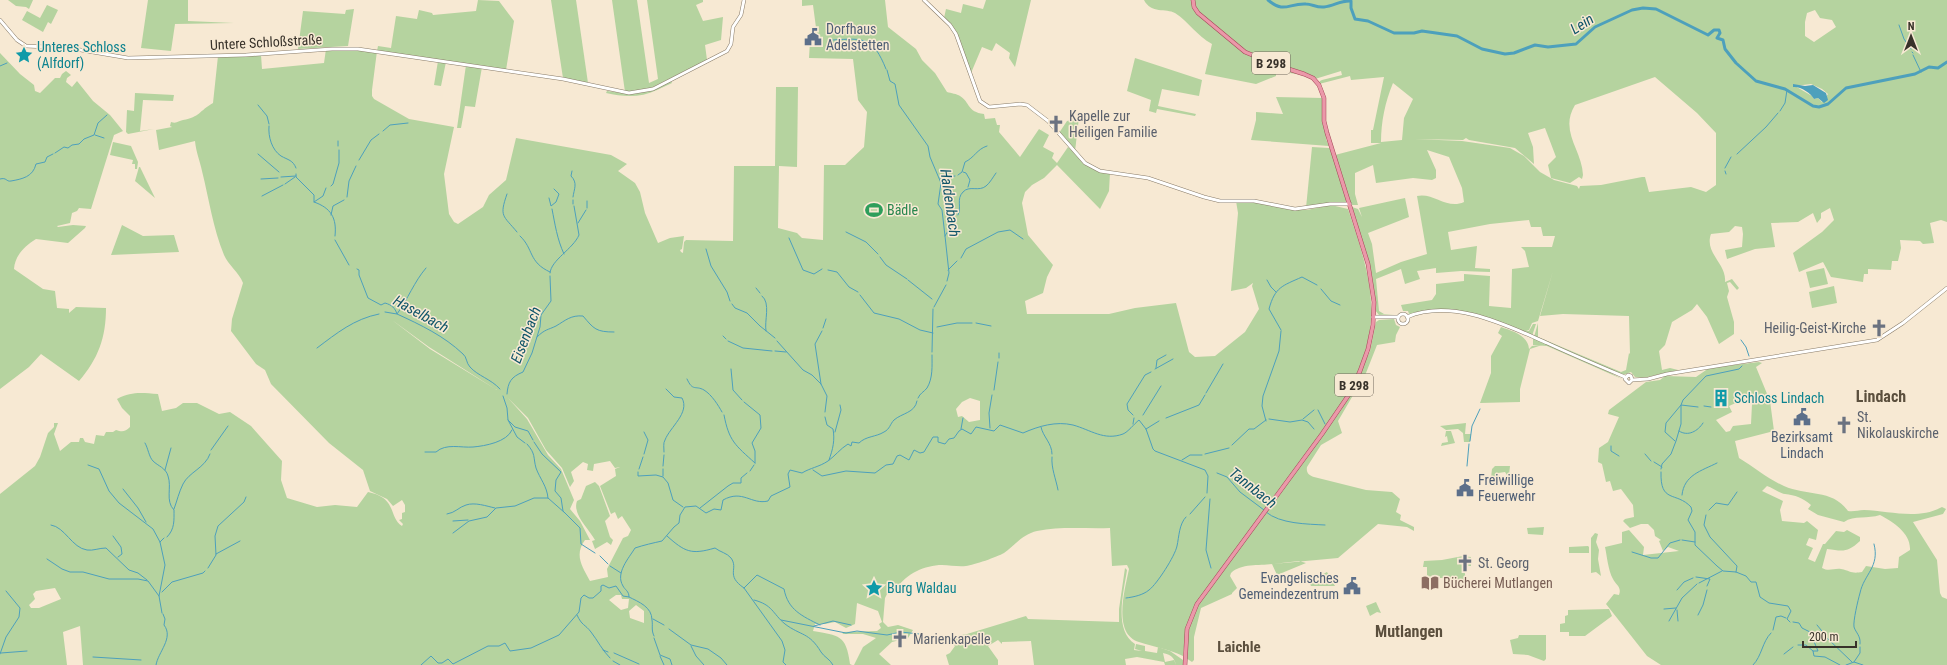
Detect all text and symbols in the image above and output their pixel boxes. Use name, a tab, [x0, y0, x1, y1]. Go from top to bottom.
water label: Lein	[1567, 10, 1597, 38]
north arrow	[1891, 16, 1931, 56]
text: N	[1908, 20, 1915, 33]
place label: Dorfhaus Adelstetten	[826, 21, 890, 53]
public building icon: Dorfhaus Adelstetten	[803, 27, 823, 47]
street label: Untere Schloßstraße	[209, 31, 323, 53]
place label: Unteres Schloss (Alfdorf)	[37, 39, 126, 72]
place icon: Unteres Schloss (Alfdorf)	[14, 45, 34, 65]
road number: B 298	[1252, 52, 1290, 74]
place label: Kapelle zur Heiligen Familie	[1069, 108, 1158, 140]
church icon: Kapelle zur Heiligen Familie	[1046, 114, 1066, 134]
water label: Haldenbach	[936, 168, 964, 238]
sports icon: Bädle	[864, 200, 884, 220]
place label: Bädle	[887, 202, 919, 218]
water label: Haselbach	[390, 291, 452, 337]
water label: Eisenbach	[507, 304, 545, 366]
church icon: Heilig-Geist-Kirche	[1869, 318, 1889, 338]
place label: Heilig-Geist-Kirche	[1764, 320, 1866, 336]
road number: B 298	[1335, 374, 1373, 396]
district label: Lindach	[1856, 387, 1906, 406]
building icon: Schloss Lindach	[1711, 388, 1731, 408]
place label: Schloss Lindach	[1734, 390, 1824, 406]
public building icon: Bezirksamt Lindach	[1792, 407, 1812, 427]
place label: St. Nikolauskirche	[1857, 409, 1939, 441]
church icon: St. Nikolauskirche	[1834, 415, 1854, 435]
place label: Bezirksamt Lindach	[1771, 429, 1833, 461]
water label: Tannbach	[1226, 464, 1280, 512]
place label: Freiwillige Feuerwehr	[1478, 472, 1536, 504]
public building icon: Freiwillige Feuerwehr	[1455, 478, 1475, 498]
church icon: St. Georg	[1455, 553, 1475, 573]
place label: St. Georg	[1478, 555, 1529, 571]
place label: Evangelisches Gemeindezentrum	[1238, 570, 1339, 602]
library icon: Bücherei Mutlangen	[1420, 573, 1440, 593]
place label: Bücherei Mutlangen	[1443, 575, 1553, 591]
public building icon: Evangelisches Gemeindezentrum	[1342, 576, 1362, 596]
place icon: Burg Waldau	[864, 578, 884, 598]
place label: Burg Waldau	[887, 580, 956, 596]
district label: Mutlangen	[1375, 622, 1443, 641]
scale bar	[1803, 623, 1856, 649]
church icon: Marienkapelle	[890, 629, 910, 649]
text: 200 m	[1809, 630, 1839, 644]
place label: Marienkapelle	[913, 631, 991, 647]
district label: Laichle	[1217, 638, 1261, 656]

